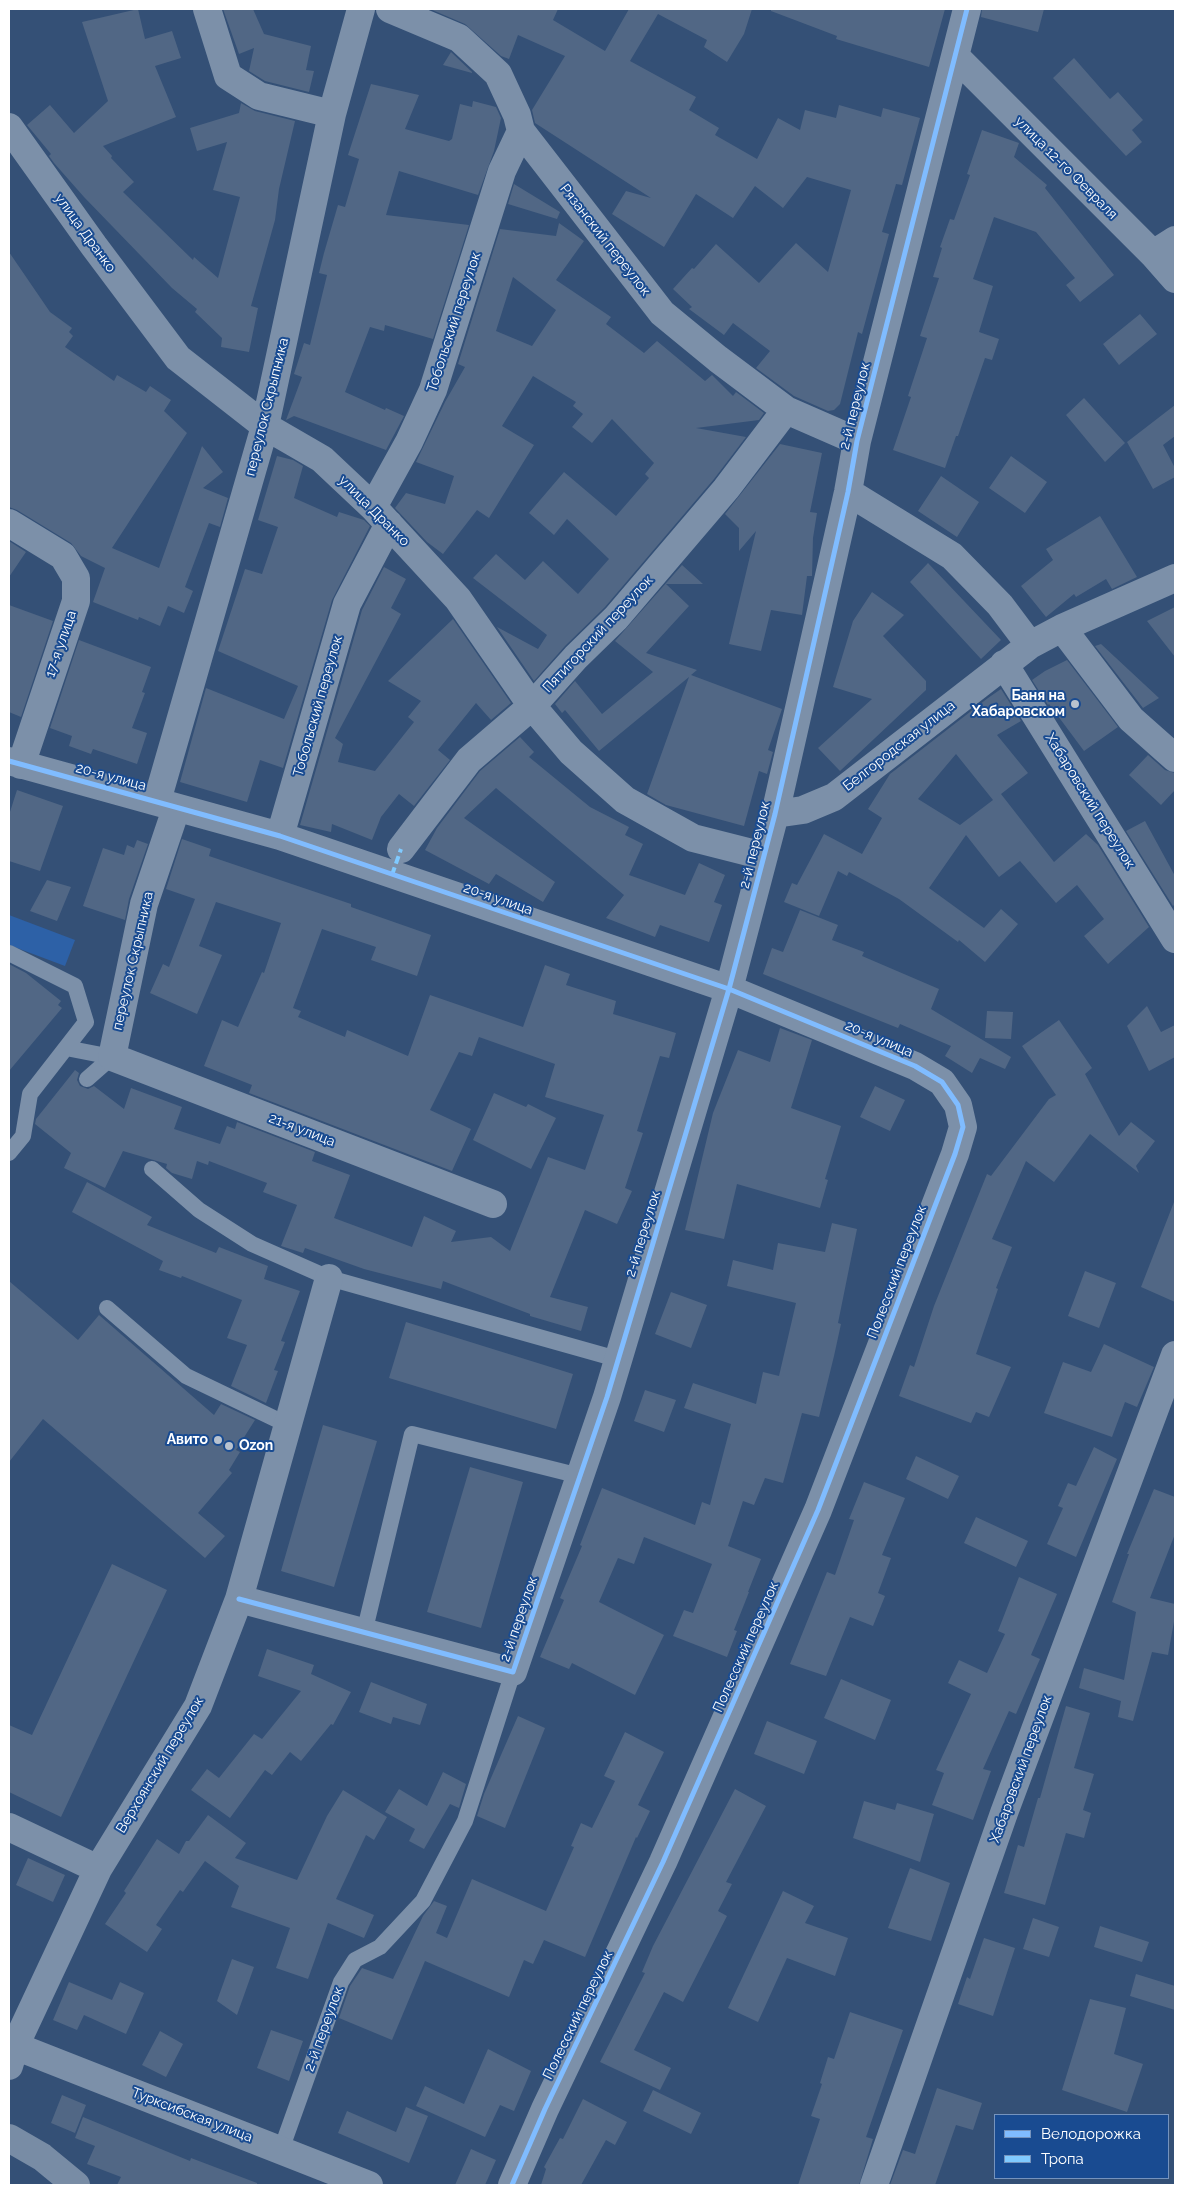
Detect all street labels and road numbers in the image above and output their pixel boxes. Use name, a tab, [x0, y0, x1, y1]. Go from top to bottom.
street label: улица 12-го Февраля	[1011, 113, 1121, 223]
street label: Рязанский переулок	[556, 181, 654, 299]
street label: улица Дранко	[51, 190, 119, 276]
street label: Тобольский переулок	[423, 250, 485, 394]
street label: переулок Скрыпника	[242, 336, 292, 478]
street label: 2-й переулок	[836, 361, 874, 451]
street label: улица Дранко	[335, 472, 413, 550]
street label: Пятигорский переулок	[539, 572, 657, 696]
street label: 17-я улица	[42, 608, 80, 680]
street label: Тобольский переулок	[290, 633, 346, 779]
street label: Белгородская улица	[840, 697, 958, 795]
street label: Хабаровский переулок	[1041, 730, 1139, 872]
street label: 20-я улица	[74, 760, 148, 794]
street label: 2-й переулок	[736, 800, 774, 890]
street label: 20-я улица	[461, 879, 535, 919]
street label: переулок Скрыпника	[109, 890, 157, 1032]
street label: 20-я улица	[842, 1017, 916, 1061]
street label: 21-я улица	[267, 1110, 337, 1150]
street label: 2-й переулок	[622, 1189, 664, 1279]
street label: Полесский переулок	[864, 1203, 930, 1341]
street label: 2-й переулок	[497, 1574, 541, 1664]
street label: Полесский переулок	[710, 1579, 782, 1715]
street label: Хабаровский переулок	[986, 1693, 1056, 1845]
street label: Верхоянский переулок	[113, 1694, 207, 1836]
street label: Полесский переулок	[539, 1948, 617, 2082]
street label: 2-й переулок	[301, 1984, 347, 2074]
street label: Турксибская улица	[129, 2084, 255, 2146]

